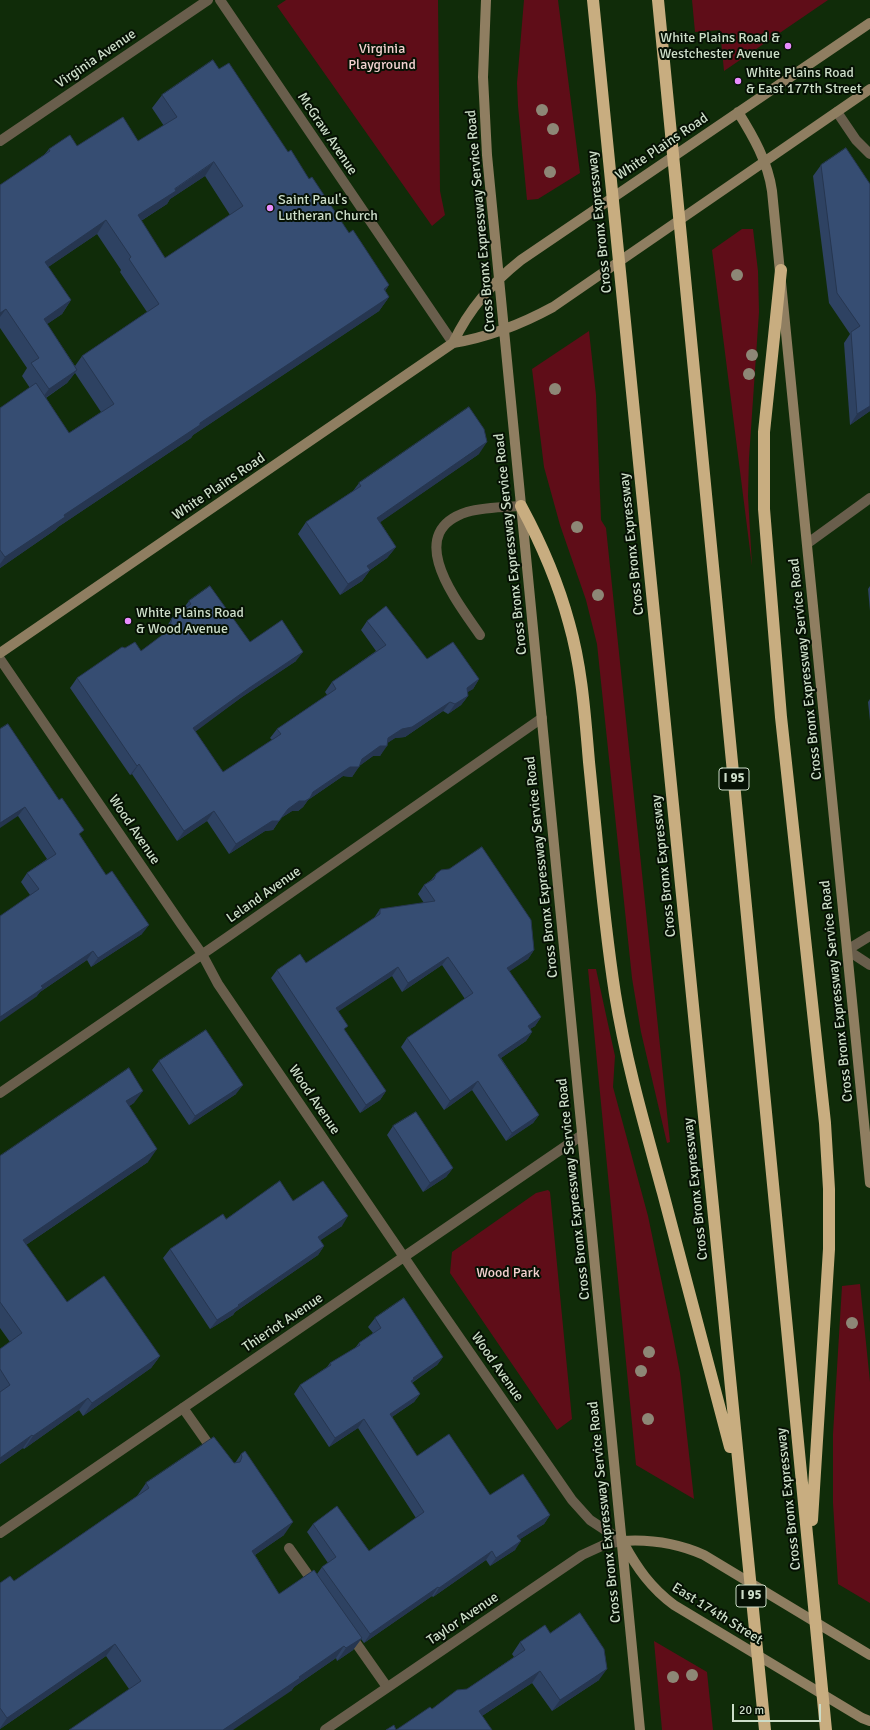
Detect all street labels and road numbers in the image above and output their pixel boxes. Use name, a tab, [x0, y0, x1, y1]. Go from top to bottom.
street label: Virginia Avenue	[53, 26, 139, 92]
street label: McGraw Avenue	[293, 90, 361, 178]
street label: Cross Bronx Expressway Service Road	[463, 109, 499, 333]
street label: White Plains Road	[613, 110, 711, 184]
street label: Cross Bronx Expressway	[584, 150, 616, 294]
street label: Cross Bronx Expressway Service Road	[491, 432, 531, 656]
street label: White Plains Road	[170, 450, 268, 524]
street label: Cross Bronx Expressway	[616, 472, 648, 616]
street label: Cross Bronx Expressway Service Road	[786, 557, 826, 781]
street label: Cross Bronx Expressway Service Road	[522, 755, 562, 979]
road number: I 95	[719, 768, 749, 790]
street label: Wood Avenue	[105, 792, 163, 868]
street label: Cross Bronx Expressway	[648, 794, 680, 938]
street label: Leland Avenue	[224, 863, 304, 927]
street label: Cross Bronx Expressway Service Road	[817, 879, 857, 1103]
street label: Wood Avenue	[285, 1062, 343, 1138]
street label: Cross Bronx Expressway Service Road	[554, 1077, 594, 1301]
street label: Cross Bronx Expressway	[680, 1117, 712, 1261]
street label: Thieriot Avenue	[240, 1290, 326, 1356]
street label: Wood Avenue	[467, 1329, 527, 1405]
street label: Cross Bronx Expressway Service Road	[585, 1400, 625, 1624]
street label: Cross Bronx Expressway	[773, 1427, 805, 1571]
street label: East 174th Street	[669, 1579, 765, 1649]
road number: I 95	[736, 1585, 766, 1607]
street label: Taylor Avenue	[424, 1589, 502, 1649]

